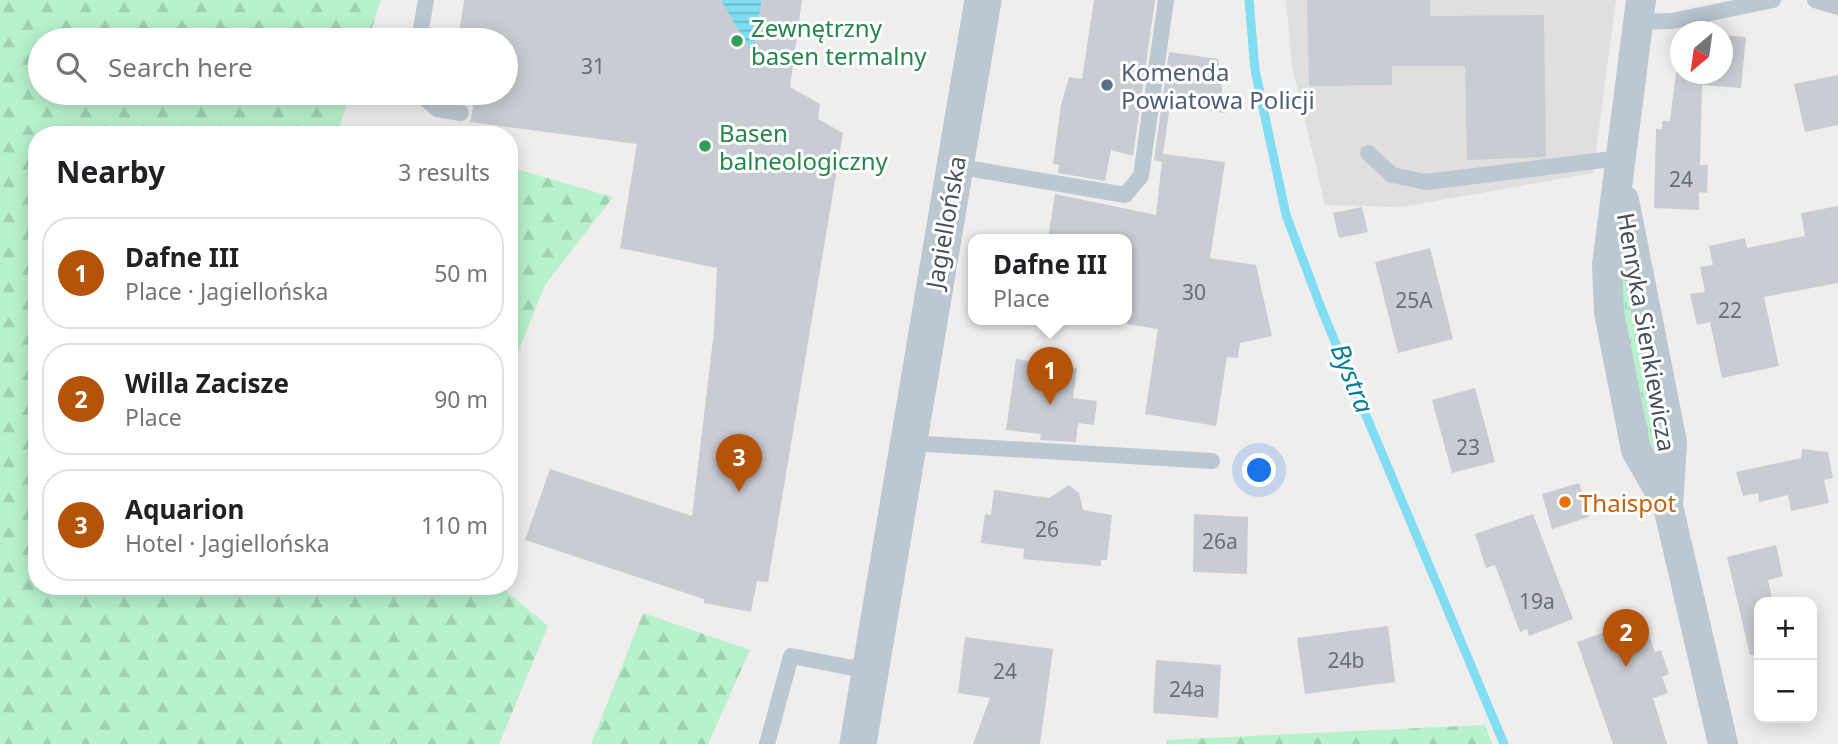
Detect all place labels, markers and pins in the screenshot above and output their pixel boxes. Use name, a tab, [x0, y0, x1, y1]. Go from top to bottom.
place label: Zewnętrzny basen termalny	[751, 11, 927, 72]
marker: Zewnętrzny basen termalny	[729, 33, 745, 49]
place label: Komenda Powiatowa Policji	[1121, 55, 1315, 116]
marker: Komenda Powiatowa Policji	[1099, 77, 1115, 93]
place label: Basen balneologiczny	[719, 116, 889, 177]
marker: Basen balneologiczny	[697, 138, 713, 154]
pin: 1	[1027, 347, 1073, 405]
pin: 3	[716, 434, 762, 492]
place label: Thaispot	[1579, 486, 1677, 519]
marker: Thaispot	[1557, 494, 1573, 510]
pin: 2	[1603, 609, 1649, 667]

